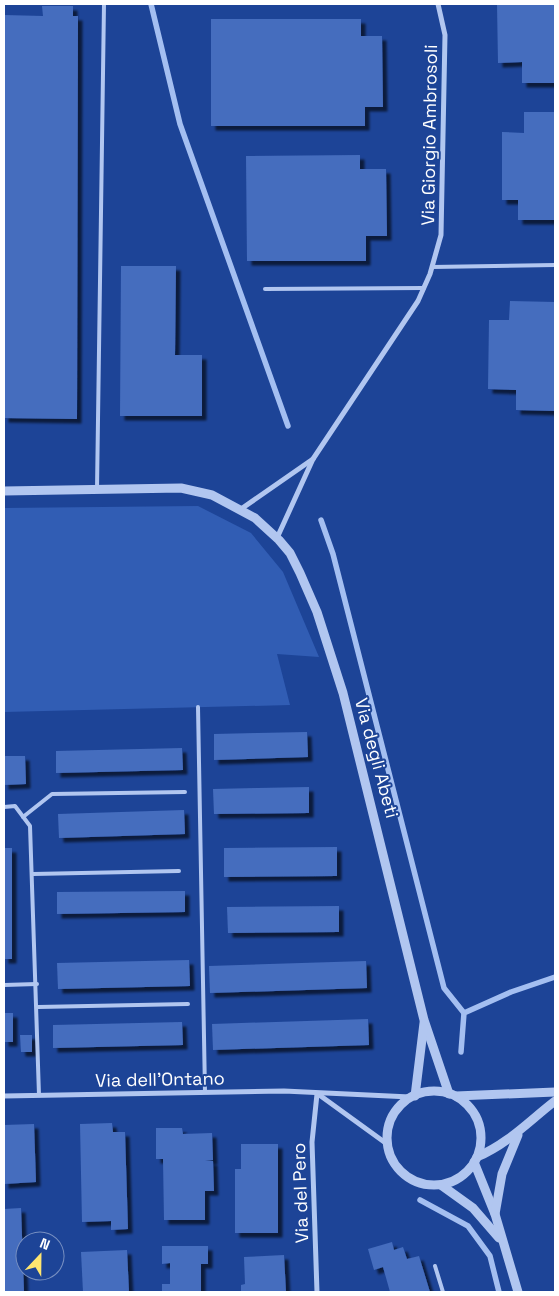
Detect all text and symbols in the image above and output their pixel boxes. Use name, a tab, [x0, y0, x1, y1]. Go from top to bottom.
street label: Via Giorgio Ambrosoli	[416, 44, 442, 226]
street label: Via degli Abeti	[350, 695, 404, 821]
street label: Via dell'Ontano	[95, 1066, 225, 1092]
street label: Via del Pero	[287, 1142, 313, 1244]
north arrow	[15, 1231, 65, 1281]
text: N	[37, 1234, 53, 1254]

